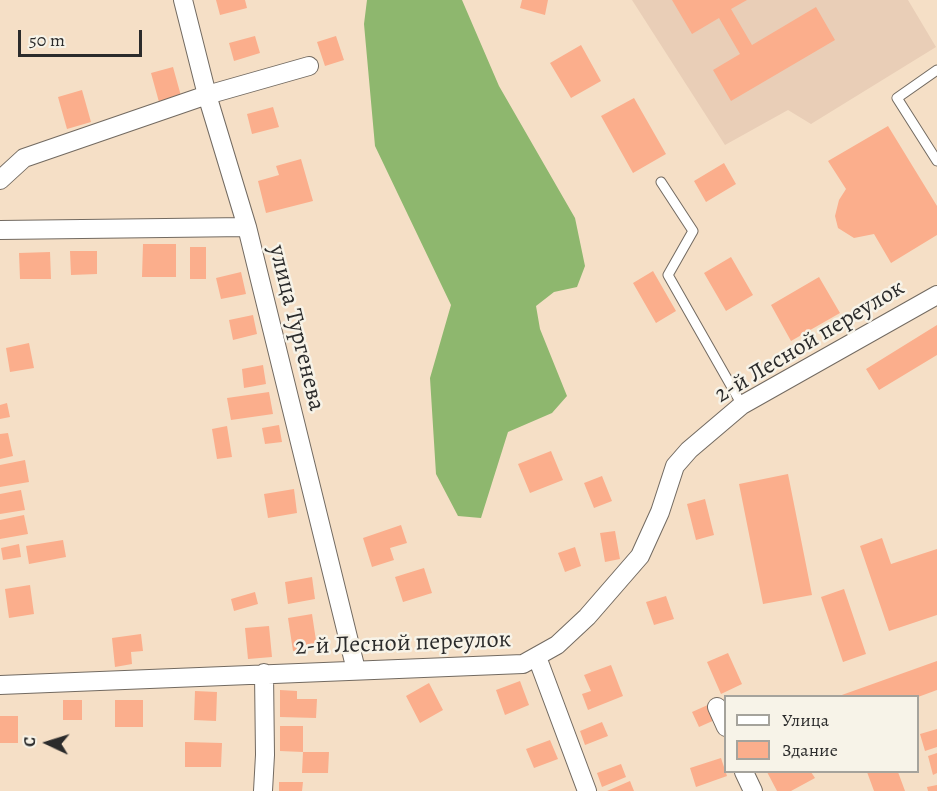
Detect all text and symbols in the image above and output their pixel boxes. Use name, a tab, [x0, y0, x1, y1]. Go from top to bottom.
scale bar	[21, 18, 146, 56]
text: 50 m	[29, 28, 65, 52]
street label: улица Тургенева	[261, 242, 331, 414]
street label: 2-й Лесной переулок	[710, 274, 910, 410]
street label: 2-й Лесной переулок	[294, 626, 512, 662]
legend	[724, 695, 919, 773]
text: Улица	[782, 708, 829, 732]
north arrow	[18, 713, 78, 773]
text: С	[19, 736, 41, 747]
text: Здание	[782, 738, 838, 762]

